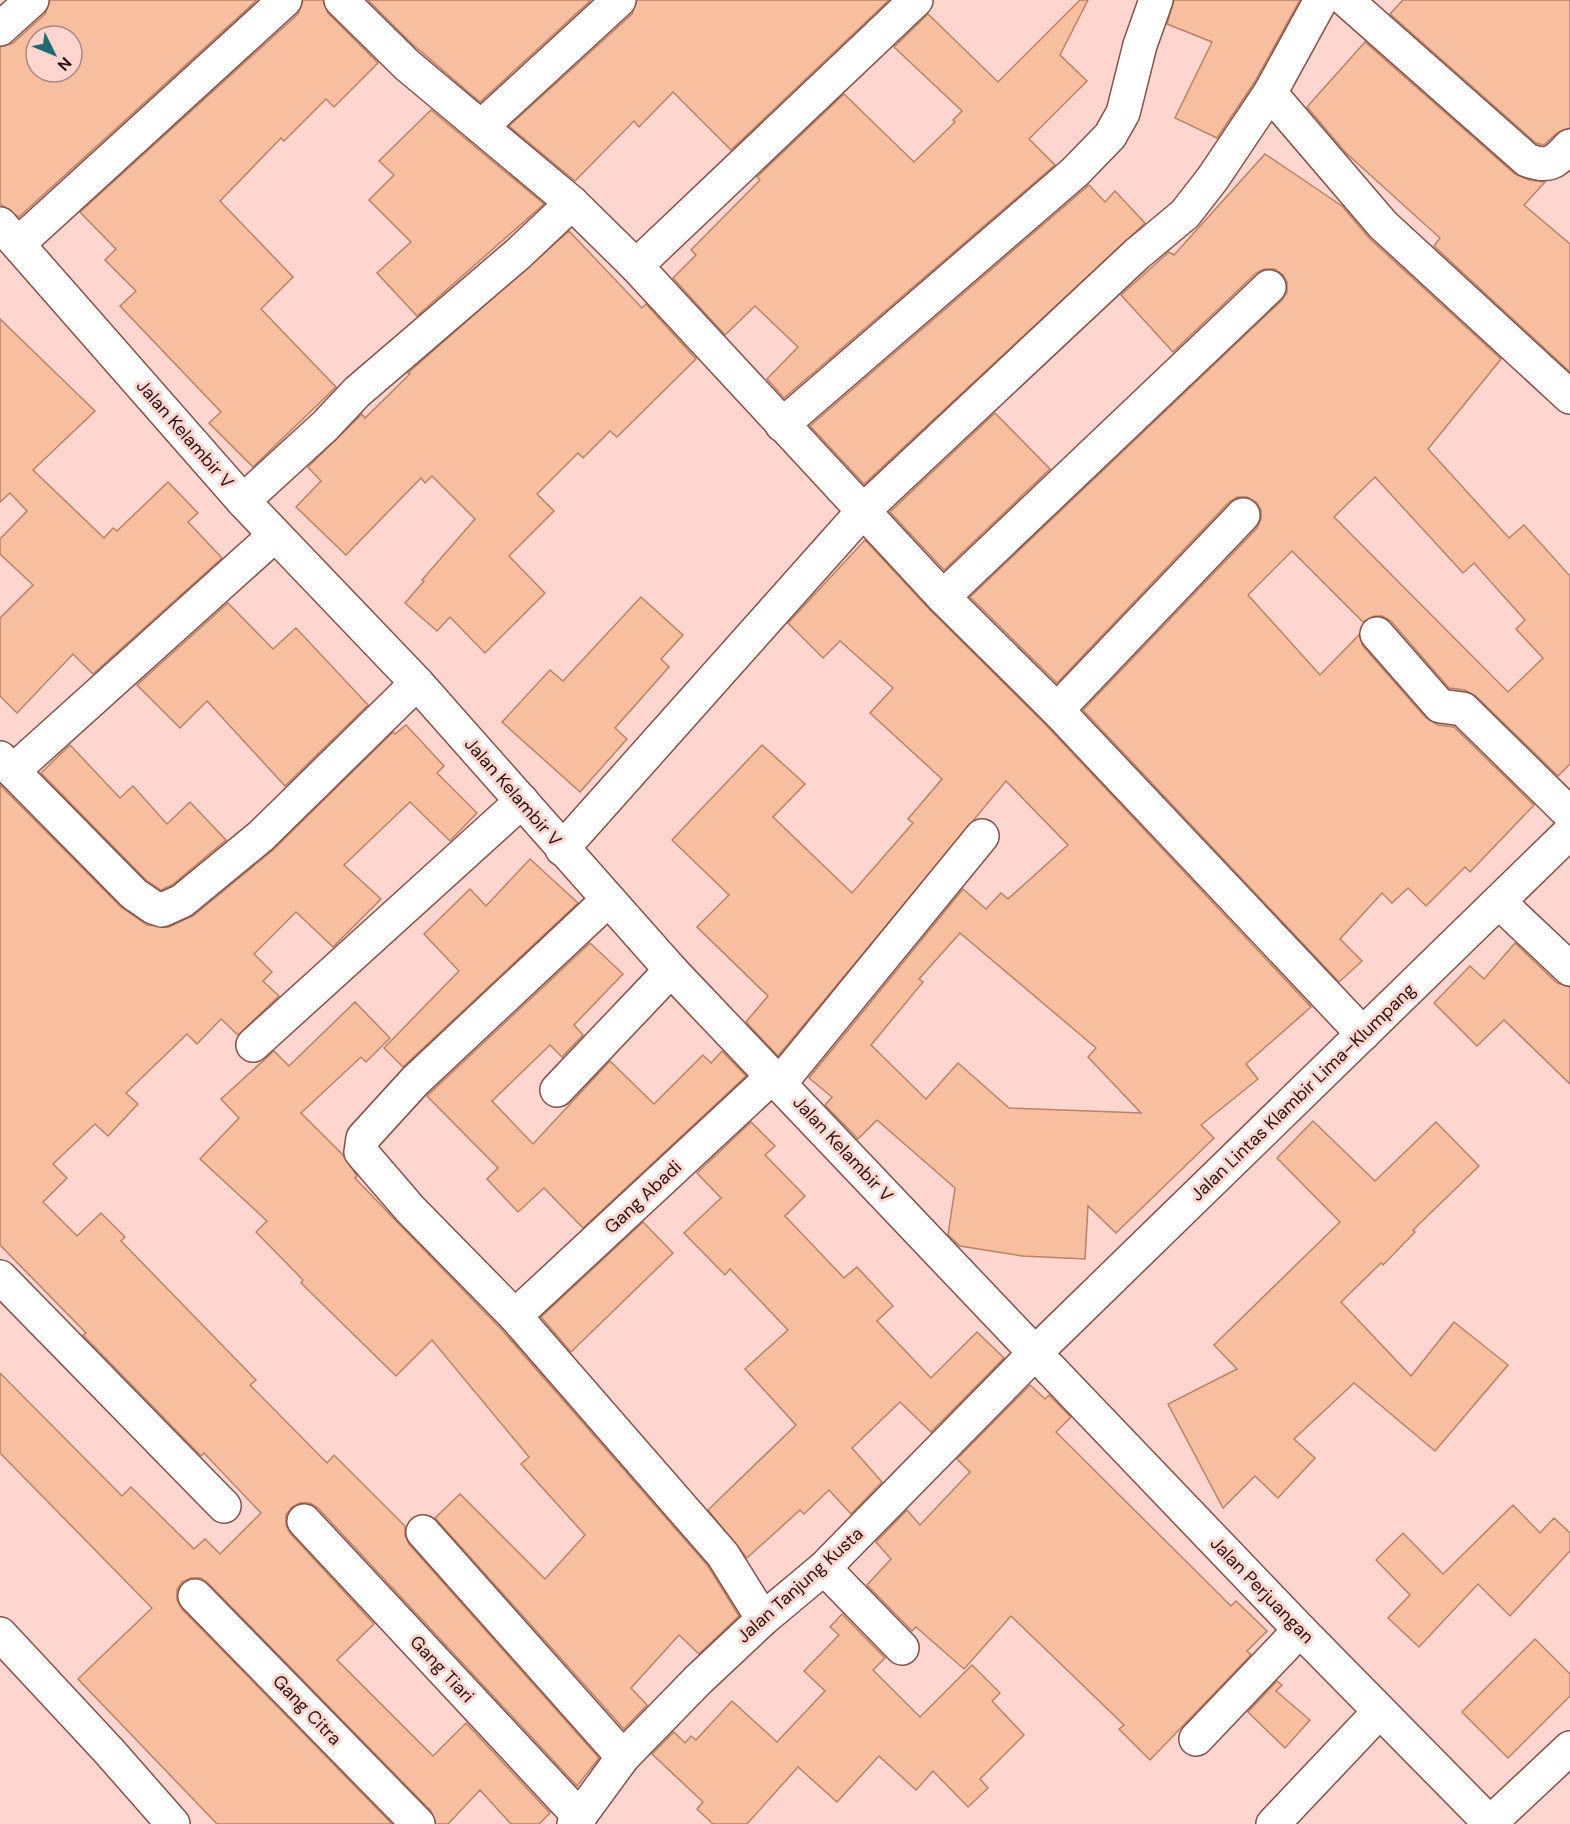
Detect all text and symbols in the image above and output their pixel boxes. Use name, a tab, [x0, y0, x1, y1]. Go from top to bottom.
north arrow	[24, 24, 84, 84]
text: N	[53, 52, 76, 75]
street label: Jalan Kelambir V	[131, 375, 239, 493]
street label: Jalan Kelambir V	[459, 733, 567, 851]
street label: Jalan Lintas Klambir Lima–Klumpang	[1185, 978, 1421, 1206]
street label: Jalan Kelambir V	[788, 1091, 898, 1207]
street label: Gang Abadi	[599, 1155, 687, 1239]
street label: Jalan Tanjung Kusta	[732, 1522, 868, 1648]
street label: Jalan Perjuangan	[1205, 1531, 1319, 1649]
street label: Gang Tiari	[405, 1630, 479, 1708]
street label: Gang Citra	[267, 1670, 347, 1750]

